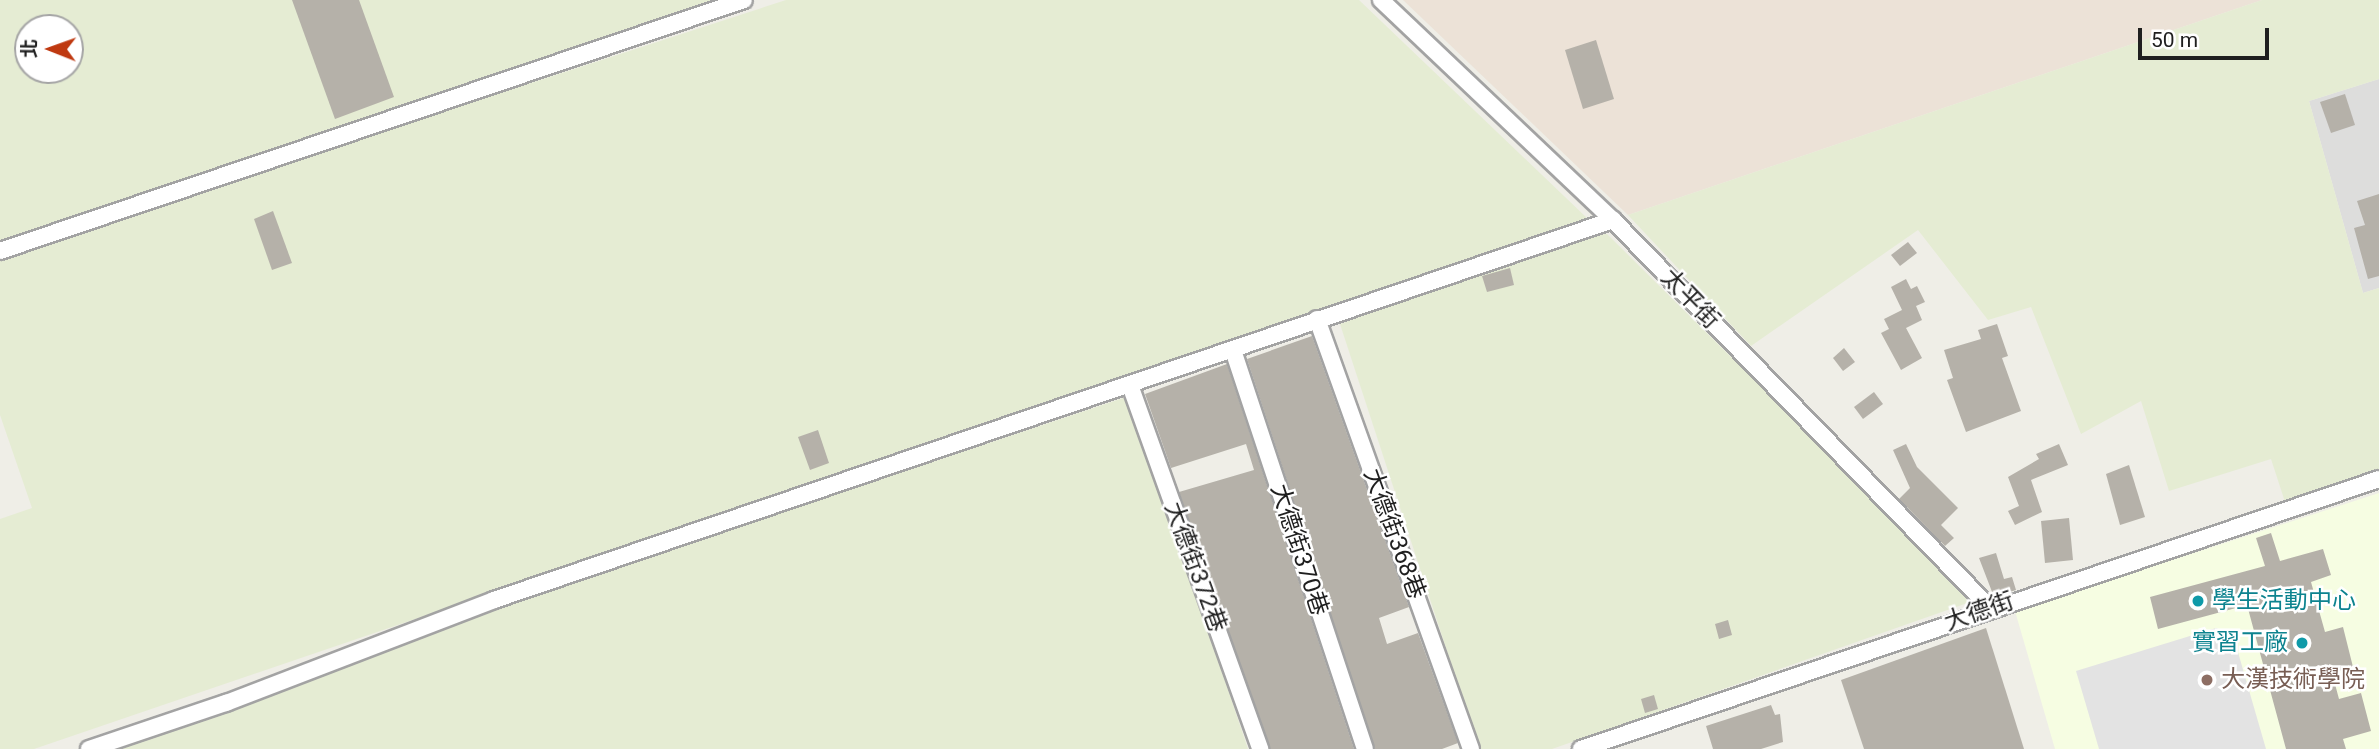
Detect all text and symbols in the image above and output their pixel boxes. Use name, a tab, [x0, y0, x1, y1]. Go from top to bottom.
north arrow	[14, 14, 84, 84]
scale bar	[2141, 14, 2272, 58]
text: 50 m	[2151, 28, 2198, 52]
text: 北	[18, 39, 41, 58]
street label: 太平街	[1655, 263, 1725, 335]
street label: 大德街368巷	[1357, 465, 1431, 603]
street label: 大德街370巷	[1264, 481, 1334, 619]
street label: 大德街372巷	[1158, 498, 1232, 636]
street label: 大德街	[1940, 587, 2018, 637]
place label: 學生活動中心	[2212, 587, 2356, 615]
marker: 學生活動中心	[2190, 593, 2206, 609]
place label: 實習工廠	[2192, 629, 2288, 657]
marker: 實習工廠	[2294, 635, 2310, 651]
place label: 大漢技術學院	[2221, 666, 2365, 694]
marker: 大漢技術學院	[2199, 672, 2215, 688]

